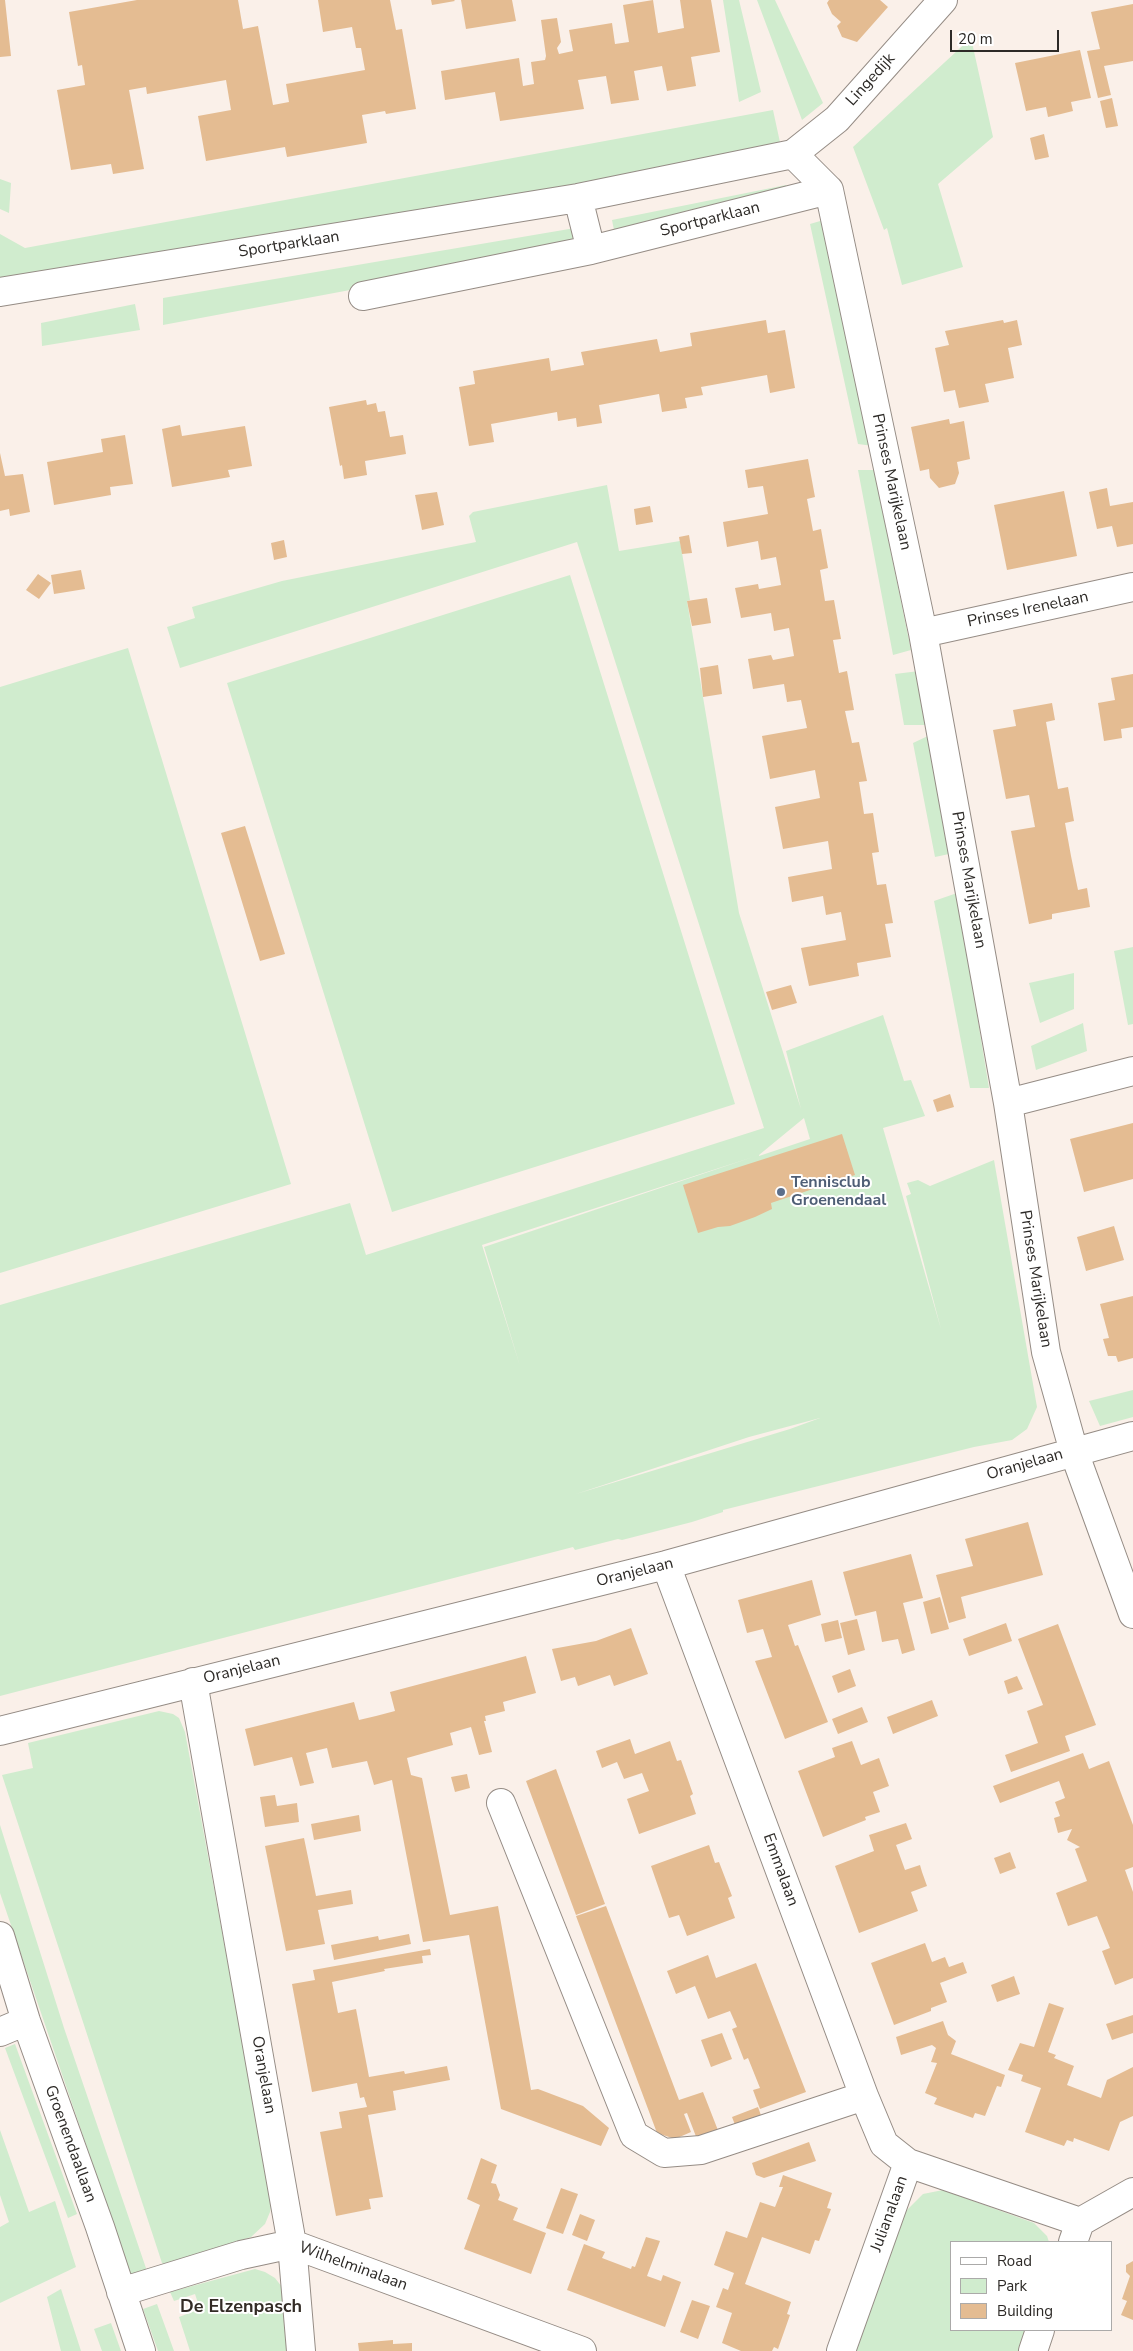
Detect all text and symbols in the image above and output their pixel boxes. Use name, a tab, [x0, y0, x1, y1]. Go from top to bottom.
scale bar	[953, 20, 1062, 52]
text: 20 m	[958, 29, 993, 49]
street label: Lingedijk	[842, 50, 900, 110]
street label: Sportparklaan	[658, 198, 762, 242]
street label: Sportparklaan	[237, 228, 341, 262]
street label: Prinses Marijkelaan	[867, 412, 915, 552]
street label: Prinses Irenelaan	[966, 588, 1090, 632]
street label: Prinses Marijkelaan	[946, 810, 990, 950]
place label: Tennisclub Groenendaal	[791, 1173, 886, 1211]
marker: Tennisclub Groenendaal	[775, 1186, 787, 1198]
street label: Prinses Marijkelaan	[1015, 1209, 1055, 1349]
street label: Oranjelaan	[985, 1445, 1065, 1485]
street label: Oranjelaan	[595, 1554, 675, 1592]
street label: Oranjelaan	[202, 1651, 282, 1689]
street label: Emmalaan	[758, 1831, 802, 1909]
street label: Oranjelaan	[247, 2035, 279, 2115]
street label: Groenendaallaan	[40, 2083, 100, 2205]
street label: Julianalaan	[867, 2173, 913, 2255]
street label: Wilhelminalaan	[296, 2238, 410, 2296]
legend	[950, 2241, 1113, 2331]
text: Road	[997, 2251, 1032, 2271]
text: Park	[997, 2276, 1027, 2296]
district label: De Elzenpasch	[180, 2297, 302, 2319]
text: Building	[997, 2301, 1053, 2321]

